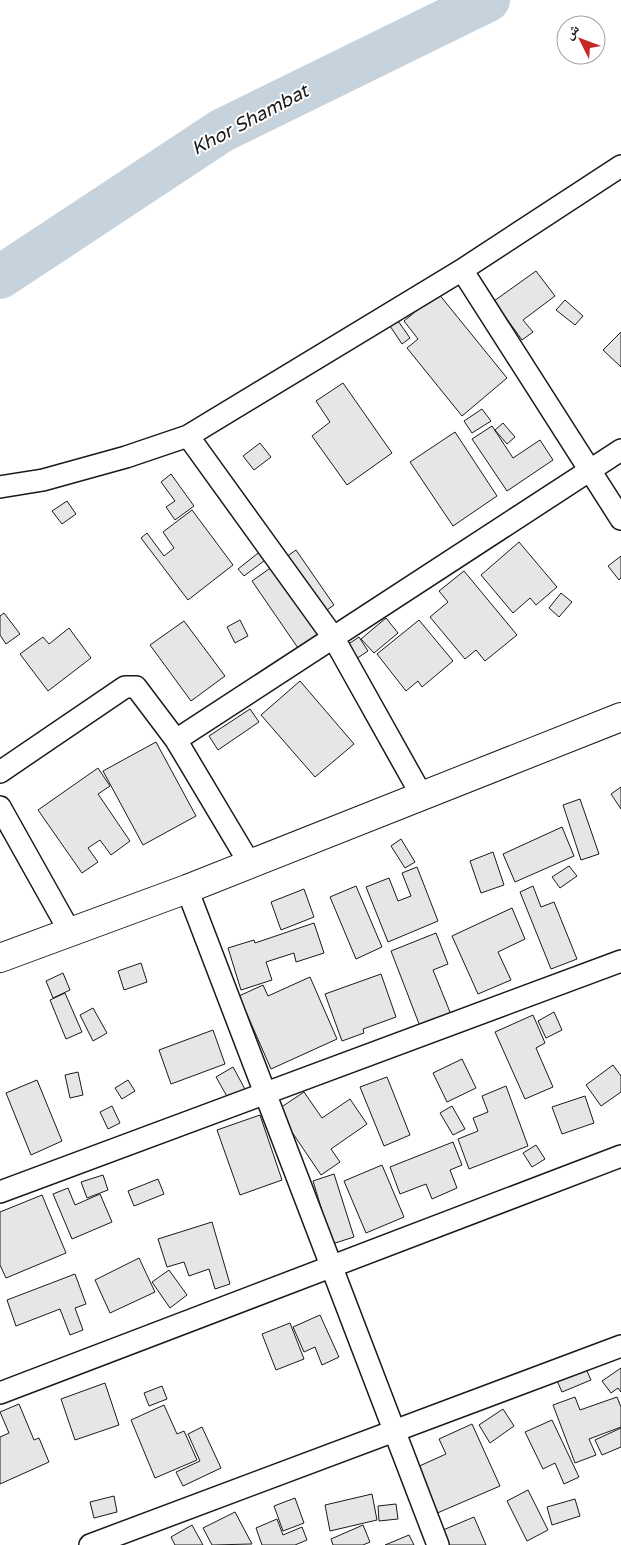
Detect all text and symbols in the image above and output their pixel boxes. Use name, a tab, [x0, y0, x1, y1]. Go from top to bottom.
north arrow	[556, 15, 606, 65]
text: ش	[560, 20, 583, 43]
water label: Khor Shambat	[188, 79, 315, 160]

